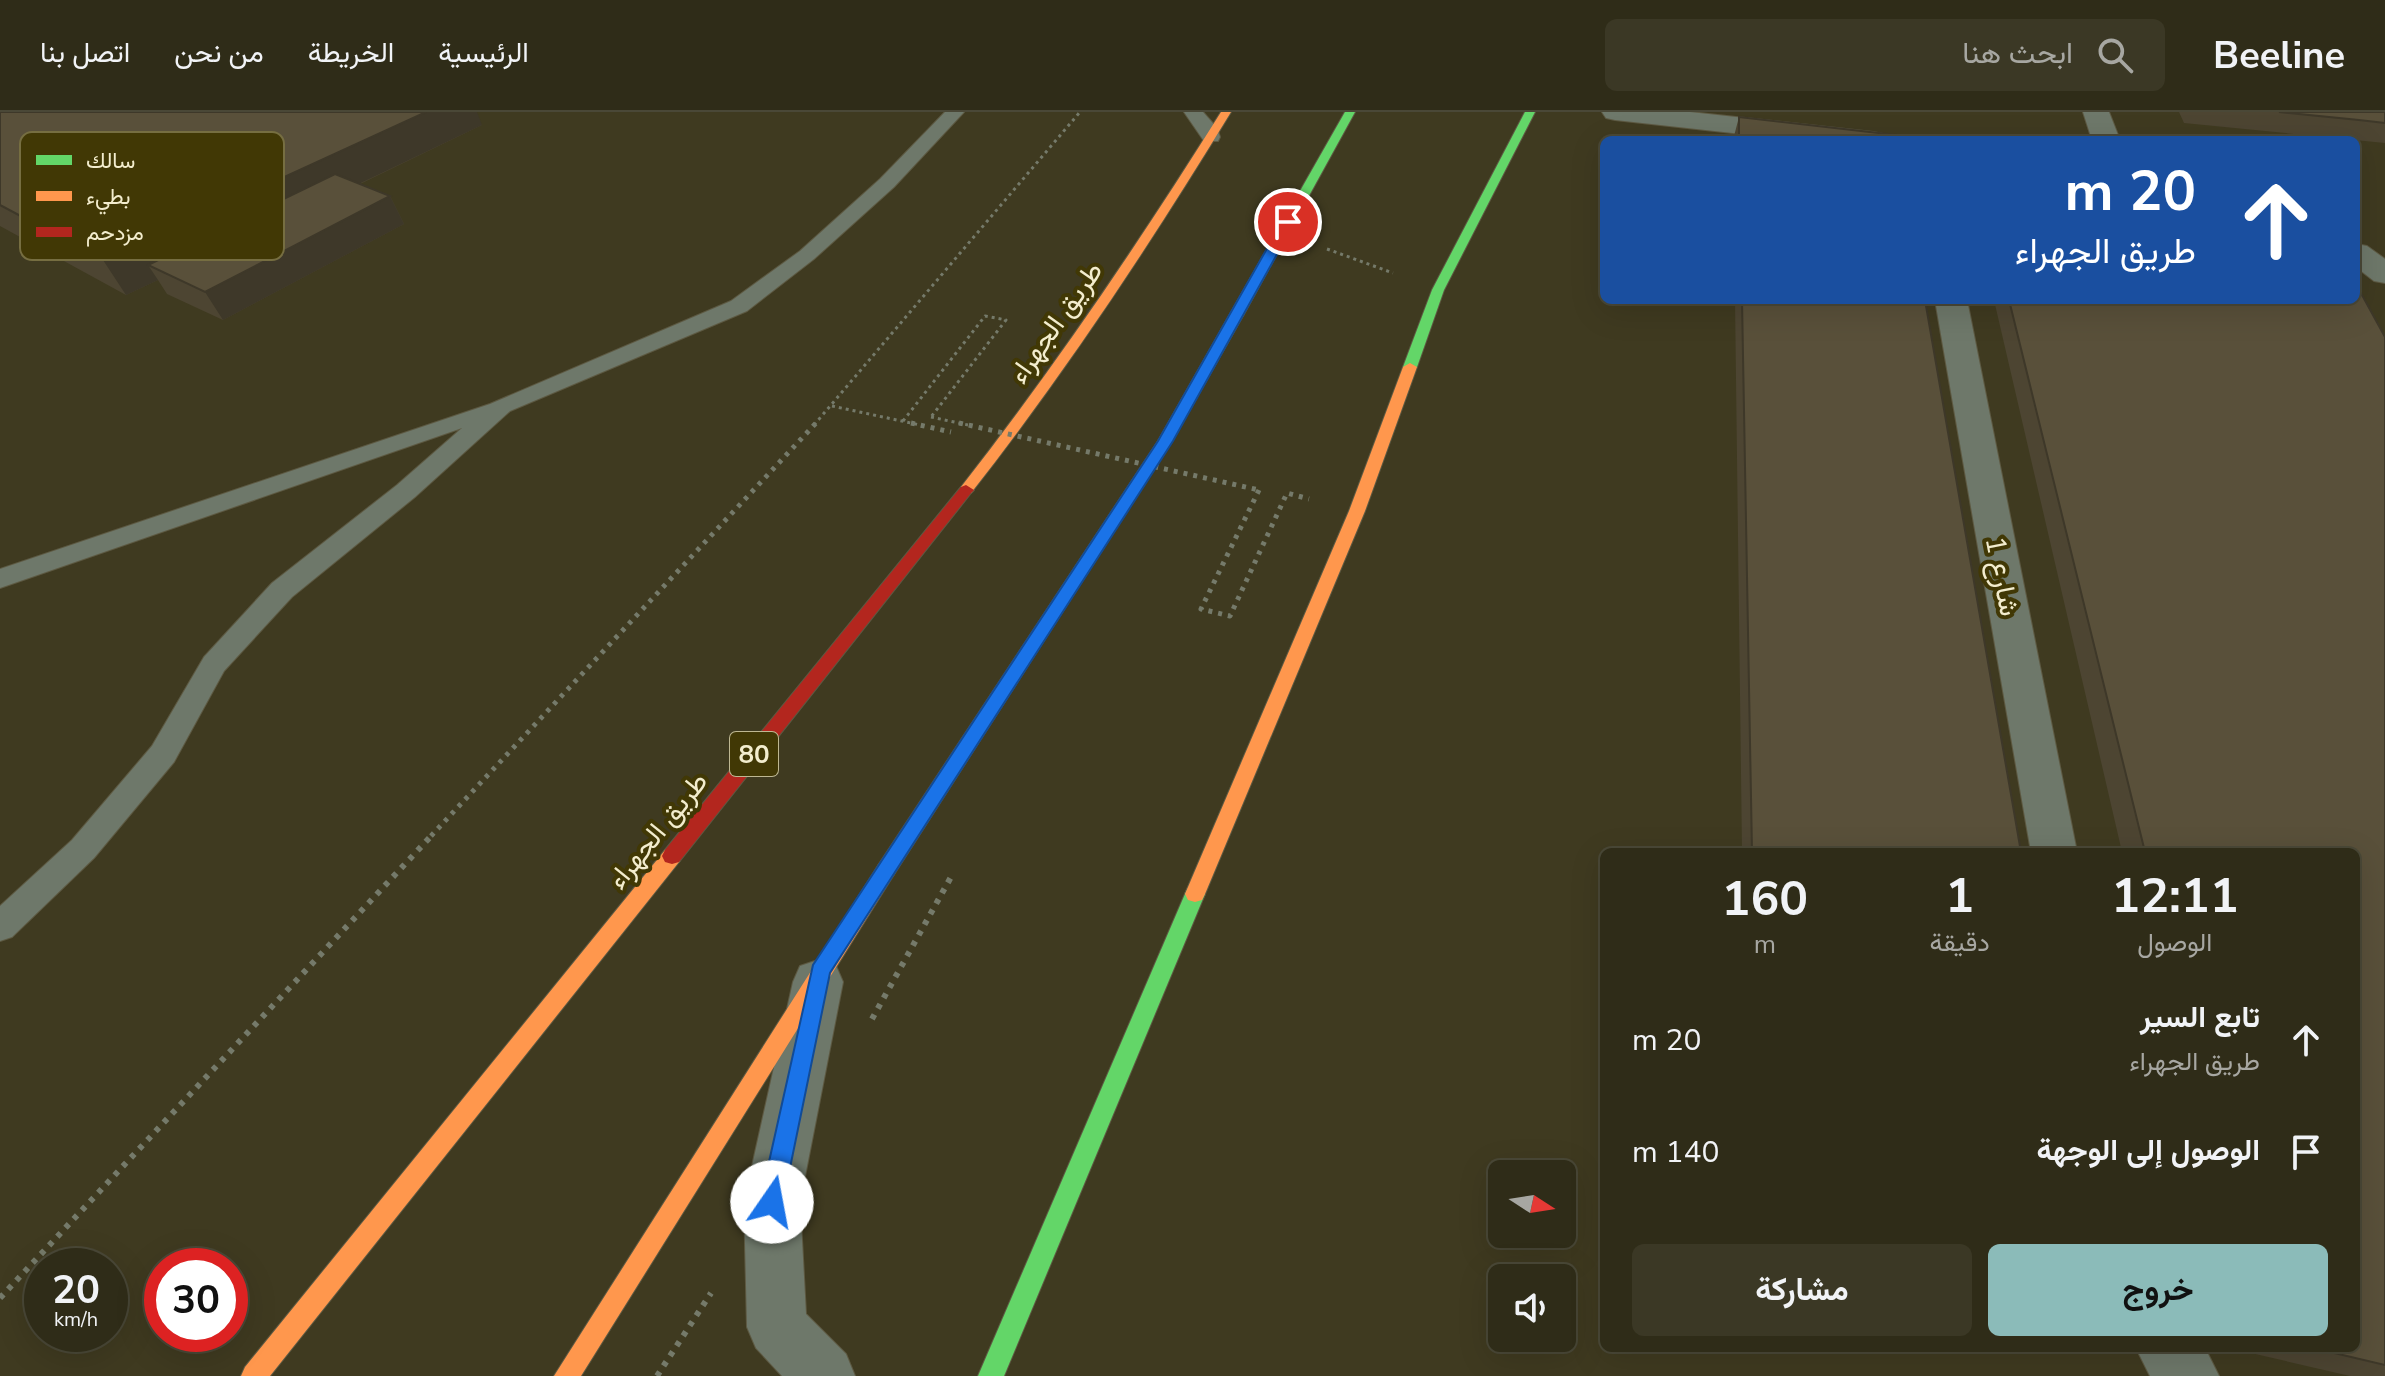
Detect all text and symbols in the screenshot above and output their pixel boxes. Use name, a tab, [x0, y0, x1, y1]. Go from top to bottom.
search box	[1605, 19, 2165, 91]
text: Beeline	[2213, 30, 2345, 81]
text: ابحث هنا	[1962, 33, 2073, 74]
icon: search	[2093, 33, 2137, 77]
text: اتصل بنا	[40, 34, 130, 72]
text: من نحن	[174, 34, 264, 72]
text: الخريطة	[308, 34, 394, 72]
text: الرئيسية	[438, 34, 529, 72]
legend	[20, 132, 284, 260]
text: سالك	[86, 146, 135, 176]
text: 20 m	[2065, 153, 2196, 230]
icon: ahead	[2224, 168, 2328, 272]
text: بطيء	[86, 182, 131, 215]
pin	[1254, 188, 1322, 256]
icon: arrive	[1266, 200, 1310, 244]
text: مزدحم	[86, 218, 144, 248]
text: طريق الجهراء	[2015, 227, 2196, 276]
street label: طريق الجهراء	[1000, 254, 1112, 391]
street label: شارع 1	[1976, 533, 2028, 619]
road number: 80	[730, 732, 778, 776]
street label: طريق الجهراء	[599, 764, 717, 897]
text: 1	[1945, 863, 1974, 929]
text: 12:11	[2111, 863, 2238, 929]
text: 160	[1722, 866, 1808, 932]
text: دقيقة	[1930, 925, 1990, 960]
text: الوصول	[2137, 925, 2212, 960]
text: m	[1754, 927, 1776, 962]
text: تابع السير	[2140, 997, 2260, 1038]
icon: ahead	[2284, 1018, 2328, 1062]
text: 20 m	[1632, 1020, 1701, 1061]
text: طريق الجهراء	[2129, 1044, 2260, 1079]
text: الوصول إلى الوجهة	[2036, 1130, 2260, 1171]
icon: arrive	[2284, 1130, 2328, 1174]
text: 140 m	[1632, 1132, 1719, 1173]
position arrow	[730, 1160, 814, 1244]
north arrow	[1488, 1160, 1576, 1248]
map controls	[1488, 1160, 1576, 1352]
button: مشاركة	[1632, 1244, 1972, 1336]
button: خروج	[1988, 1244, 2328, 1336]
speed limit sign: 30	[144, 1248, 248, 1352]
text: 20	[52, 1263, 100, 1317]
button: sound	[1488, 1264, 1576, 1352]
text: km/h	[54, 1306, 98, 1333]

